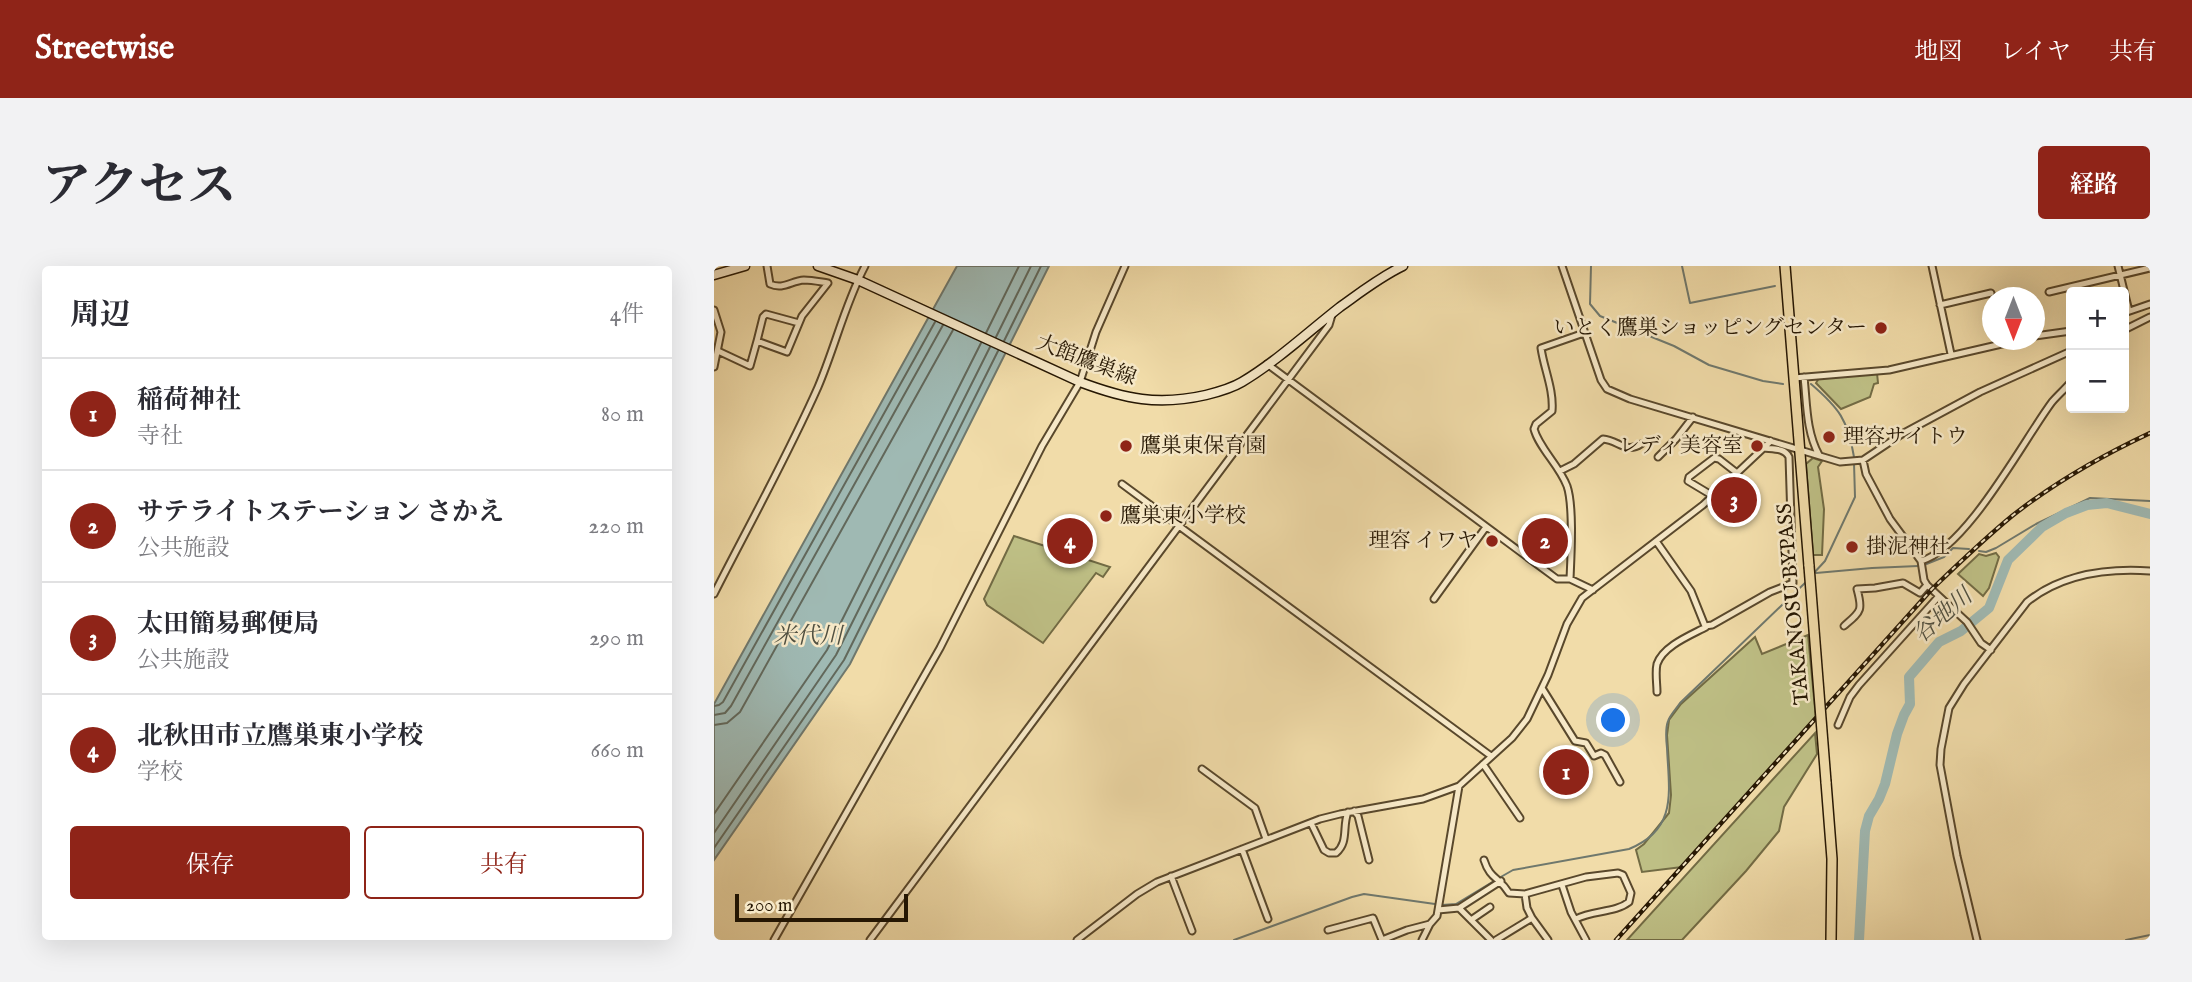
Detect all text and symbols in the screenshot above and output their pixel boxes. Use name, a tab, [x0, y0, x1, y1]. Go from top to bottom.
text: Streetwise	[35, 28, 174, 70]
text: 地図	[1914, 37, 1962, 68]
text: レイヤ	[2000, 37, 2071, 68]
text: 共有	[2109, 37, 2157, 68]
button: 経路	[2038, 146, 2150, 219]
text: アクセス	[42, 157, 237, 219]
north arrow	[1982, 287, 2045, 350]
map controls	[2066, 287, 2129, 413]
button: +	[2066, 287, 2129, 350]
text: 周辺	[70, 297, 130, 335]
text: 4件	[610, 300, 644, 329]
place label: いとく鷹巣ショッピングセンター	[1554, 315, 1867, 342]
marker: いとく鷹巣ショッピングセンター	[1873, 320, 1889, 336]
street label: 大館鷹巣線	[1032, 330, 1140, 392]
button: −	[2066, 350, 2129, 413]
text: 稲荷神社	[137, 384, 241, 417]
text: 1	[89, 400, 97, 429]
text: 80 m	[601, 400, 644, 429]
text: 寺社	[137, 422, 183, 451]
place label: 理容サイトウ	[1843, 424, 1968, 451]
marker: 理容サイトウ	[1821, 429, 1837, 445]
place label: 鷹巣東保育園	[1140, 433, 1266, 460]
place label: レディ美容室	[1619, 433, 1743, 460]
marker: 鷹巣東保育園	[1118, 438, 1134, 454]
marker: レディ美容室	[1749, 438, 1765, 454]
pin: 3	[1711, 474, 1757, 526]
text: サテライトステーション さかえ	[137, 496, 504, 529]
street label: TAKANOSU BYPASS	[1772, 502, 1816, 706]
place label: 鷹巣東小学校	[1120, 503, 1246, 530]
marker: 鷹巣東小学校	[1098, 508, 1114, 524]
text: 2	[88, 512, 98, 541]
text: 220 m	[588, 512, 644, 541]
pin: 4	[1047, 515, 1093, 567]
pin: 2	[1522, 515, 1568, 567]
place label: 理容 イワヤ	[1368, 528, 1478, 555]
marker: 理容 イワヤ	[1484, 533, 1500, 549]
text: 公共施設	[137, 534, 229, 563]
place label: 掛泥神社	[1866, 534, 1950, 561]
marker: 掛泥神社	[1844, 539, 1860, 555]
water label: 谷地川	[1907, 580, 1981, 650]
text: 太田簡易郵便局	[137, 608, 319, 641]
water label: 米代川	[774, 622, 846, 651]
text: 3	[89, 624, 97, 653]
text: 290 m	[589, 624, 644, 653]
text: 公共施設	[137, 646, 229, 675]
your location	[1596, 703, 1630, 737]
text: 北秋田市立鷹巣東小学校	[137, 720, 423, 753]
text: 4	[87, 736, 99, 765]
text: 660 m	[591, 736, 644, 765]
pin: 1	[1543, 746, 1589, 798]
text: 学校	[137, 758, 183, 787]
button: 保存	[70, 826, 350, 899]
button: 共有	[364, 826, 644, 899]
scale bar	[735, 891, 908, 923]
text: 200 m	[746, 894, 792, 918]

